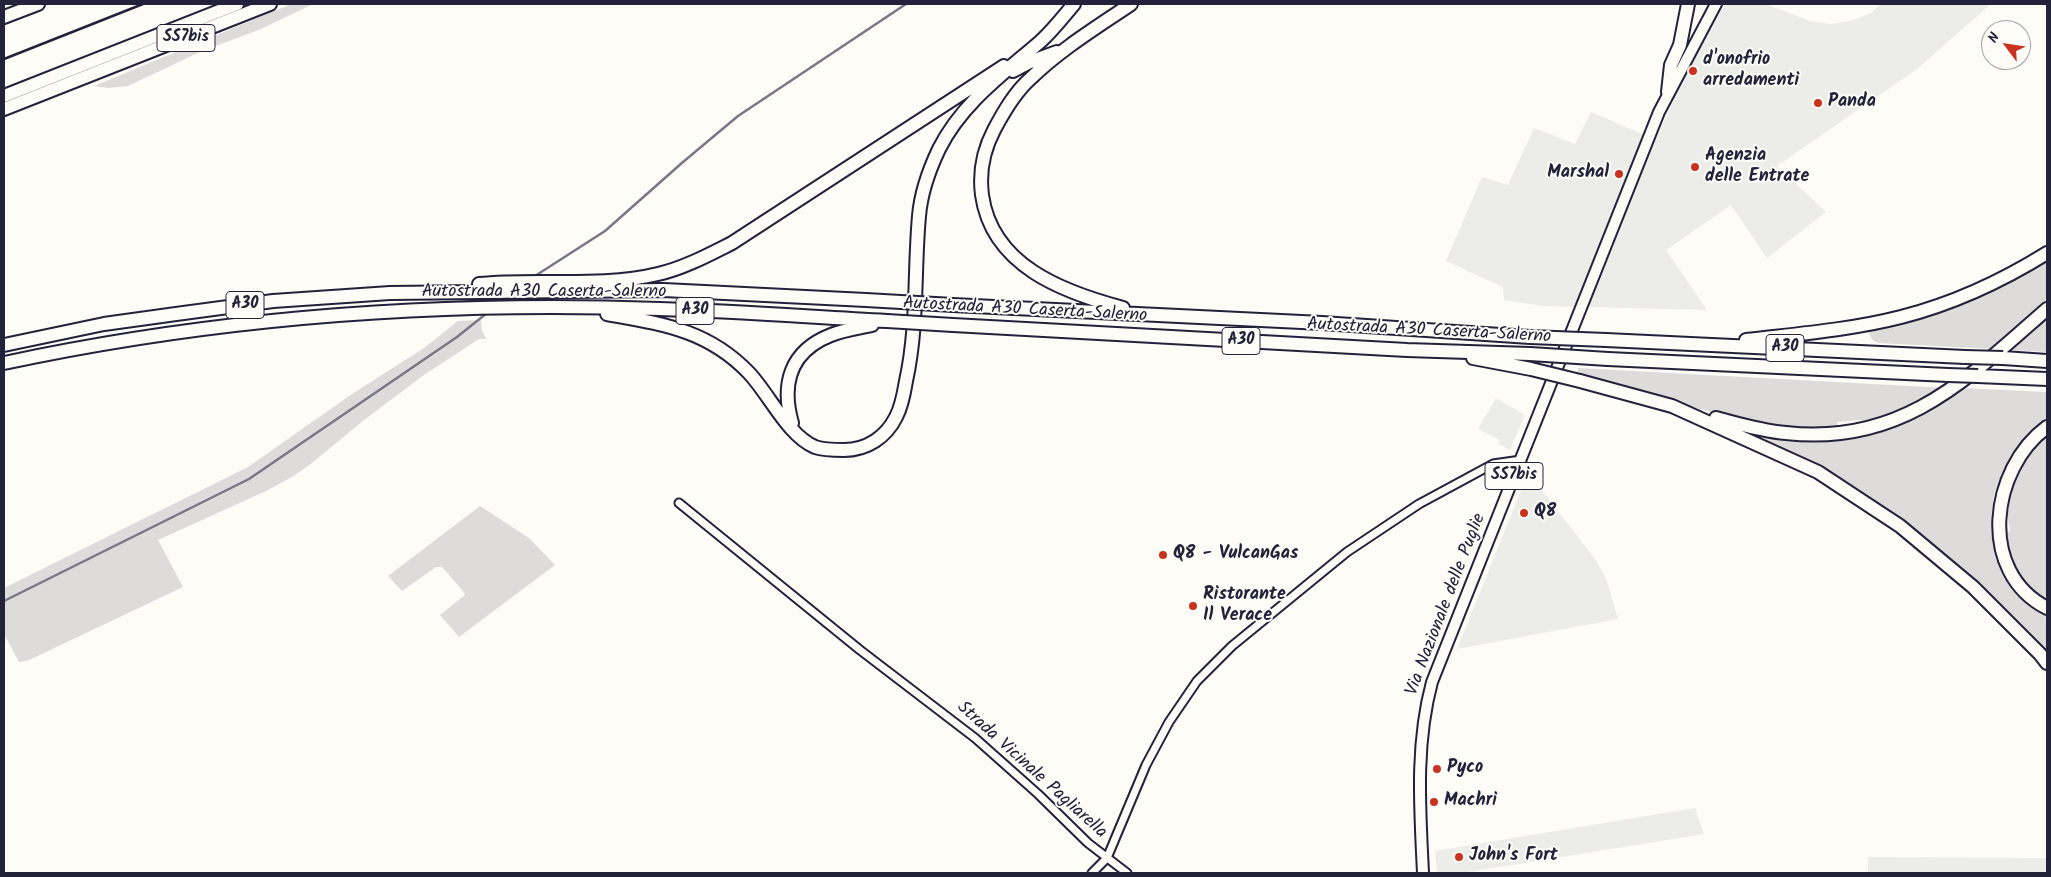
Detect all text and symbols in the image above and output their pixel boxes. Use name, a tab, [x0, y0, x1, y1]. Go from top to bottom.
north arrow	[1981, 20, 2031, 70]
road number: SS7bis	[157, 24, 215, 52]
text: N	[1982, 28, 2006, 47]
place label: d'onofrio arredamenti	[1703, 50, 1799, 92]
marker: d'onofrio arredamenti	[1687, 65, 1699, 77]
place label: Panda	[1828, 92, 1876, 114]
marker: Panda	[1812, 97, 1824, 109]
place label: Agenzia delle Entrate	[1705, 146, 1809, 188]
marker: Agenzia delle Entrate	[1689, 161, 1701, 173]
place label: Marshal	[1547, 163, 1609, 185]
marker: Marshal	[1613, 168, 1625, 180]
street label: Autostrada A30 Caserta-Salerno	[422, 282, 666, 304]
road number: A30	[226, 292, 264, 318]
street label: Autostrada A30 Caserta-Salerno	[902, 294, 1148, 328]
road number: A30	[676, 298, 714, 324]
street label: Autostrada A30 Caserta-Salerno	[1306, 315, 1552, 349]
road number: A30	[1222, 328, 1260, 354]
road number: A30	[1766, 334, 1804, 362]
road number: SS7bis	[1485, 462, 1543, 490]
place label: Q8	[1534, 502, 1556, 524]
marker: Q8	[1518, 507, 1530, 519]
street label: Via Nazionale delle Puglie	[1402, 511, 1492, 699]
place label: Q8 - VulcanGas	[1173, 544, 1298, 566]
marker: Q8 - VulcanGas	[1157, 549, 1169, 561]
place label: Ristorante Il Verace	[1203, 585, 1286, 628]
marker: Ristorante Il Verace	[1187, 600, 1199, 612]
street label: Strada Vicinale Pagliarella	[951, 698, 1111, 844]
place label: Pyco	[1447, 758, 1483, 780]
marker: Pyco	[1431, 763, 1443, 775]
place label: Machri	[1444, 791, 1497, 813]
marker: Machri	[1428, 796, 1440, 808]
place label: John's Fort	[1469, 846, 1558, 868]
marker: John's Fort	[1453, 851, 1465, 863]

